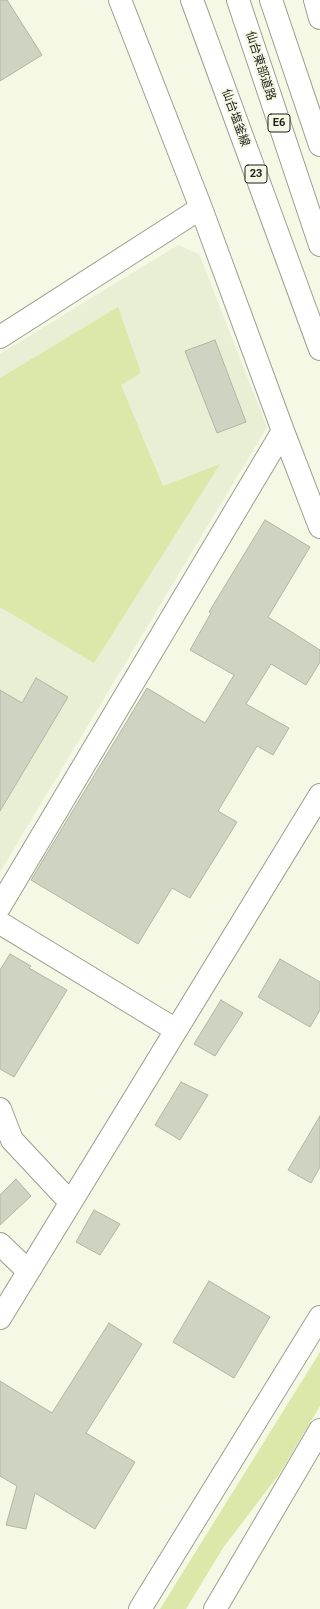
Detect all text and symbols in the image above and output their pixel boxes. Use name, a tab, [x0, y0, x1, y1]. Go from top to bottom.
street label: 仙台東部道路	[242, 30, 278, 102]
street label: 仙台塩釜線	[218, 87, 252, 149]
road number: E6	[268, 114, 290, 132]
road number: 23	[245, 165, 267, 183]

